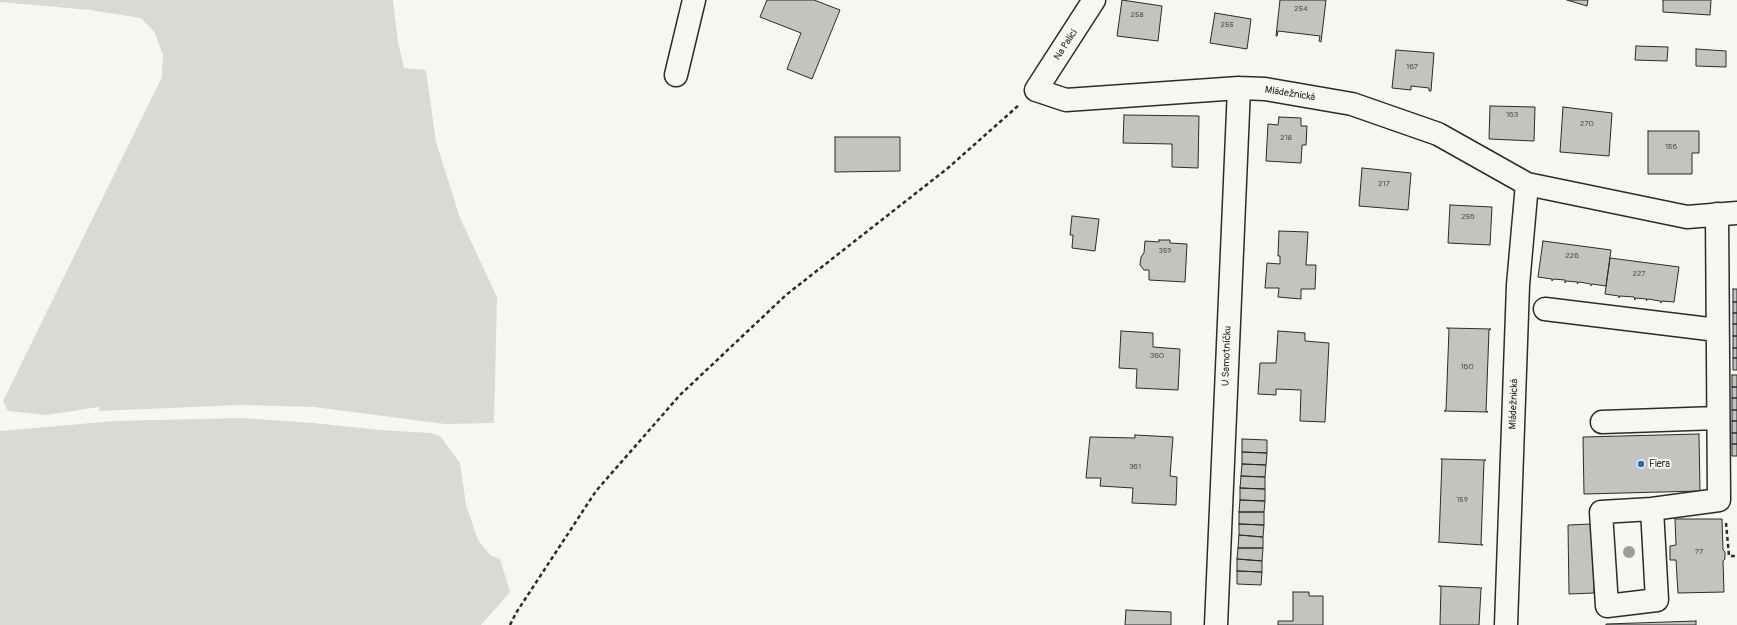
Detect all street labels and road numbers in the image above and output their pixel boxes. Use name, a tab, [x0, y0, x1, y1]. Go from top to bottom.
street label: Na Palici	[1052, 27, 1080, 63]
street label: Mládežnická	[1264, 84, 1316, 104]
street label: U Samotníčku	[1220, 326, 1234, 386]
street label: Mládežnická	[1507, 378, 1521, 430]

